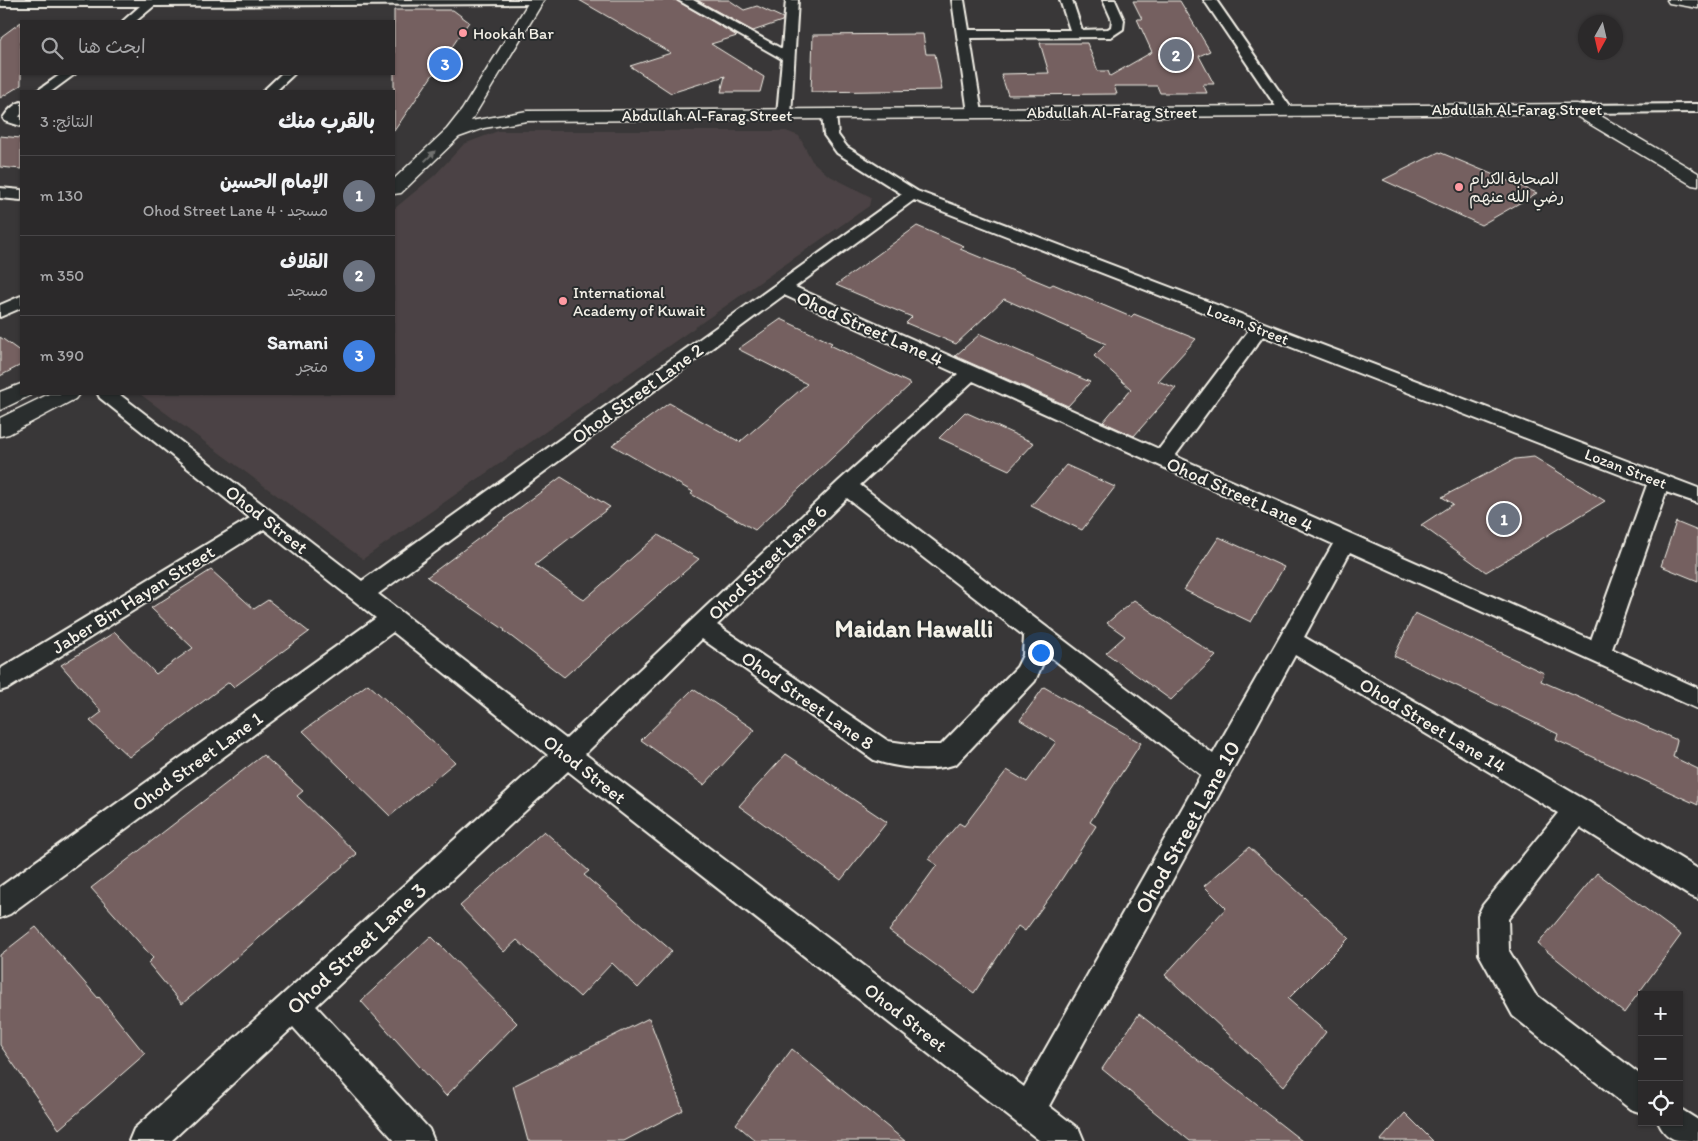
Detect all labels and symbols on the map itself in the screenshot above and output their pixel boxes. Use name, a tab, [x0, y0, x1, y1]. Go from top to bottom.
north arrow	[1578, 15, 1623, 60]
place label: Hookah Bar	[473, 24, 554, 43]
marker: Hookah Bar	[457, 27, 469, 39]
pin: 2	[1160, 36, 1192, 74]
pin: 3	[429, 45, 461, 83]
street label: Abdullah Al-Farag Street	[1432, 100, 1602, 119]
street label: Abdullah Al-Farag Street	[1027, 103, 1197, 122]
street label: Abdullah Al-Farag Street	[622, 106, 792, 125]
one-way arrow	[424, 150, 436, 162]
place label: الصحابة الكرام رضي الله عنهم	[1469, 169, 1564, 211]
marker: الصحابة الكرام رضي الله عنهم	[1453, 181, 1465, 193]
place label: International Academy of Kuwait	[573, 283, 705, 320]
street label: Ohod Street Lane 4	[793, 286, 947, 371]
marker: International Academy of Kuwait	[557, 295, 569, 307]
street label: Lozan Street	[1204, 300, 1291, 349]
street label: Ohod Street Lane 2	[567, 338, 707, 449]
street label: Lozan Street	[1582, 444, 1669, 493]
street label: Ohod Street Lane 4	[1163, 452, 1317, 537]
street label: Ohod Street	[221, 480, 313, 559]
street label: Ohod Street Lane 6	[703, 500, 832, 625]
pin: 1	[1488, 500, 1520, 538]
street label: Jaber Bin Hayan Street	[48, 540, 219, 659]
district label: Maidan Hawalli	[835, 614, 993, 643]
your location	[1028, 640, 1054, 666]
street label: Ohod Street Lane 8	[737, 646, 879, 755]
street label: Ohod Street Lane 14	[1355, 673, 1510, 778]
street label: Ohod Street Lane 1	[128, 706, 267, 816]
street label: Ohod Street	[539, 730, 631, 809]
street label: Ohod Street Lane 10	[1129, 736, 1246, 918]
street label: Ohod Street Lane 3	[281, 876, 432, 1020]
street label: Ohod Street	[860, 978, 952, 1057]

